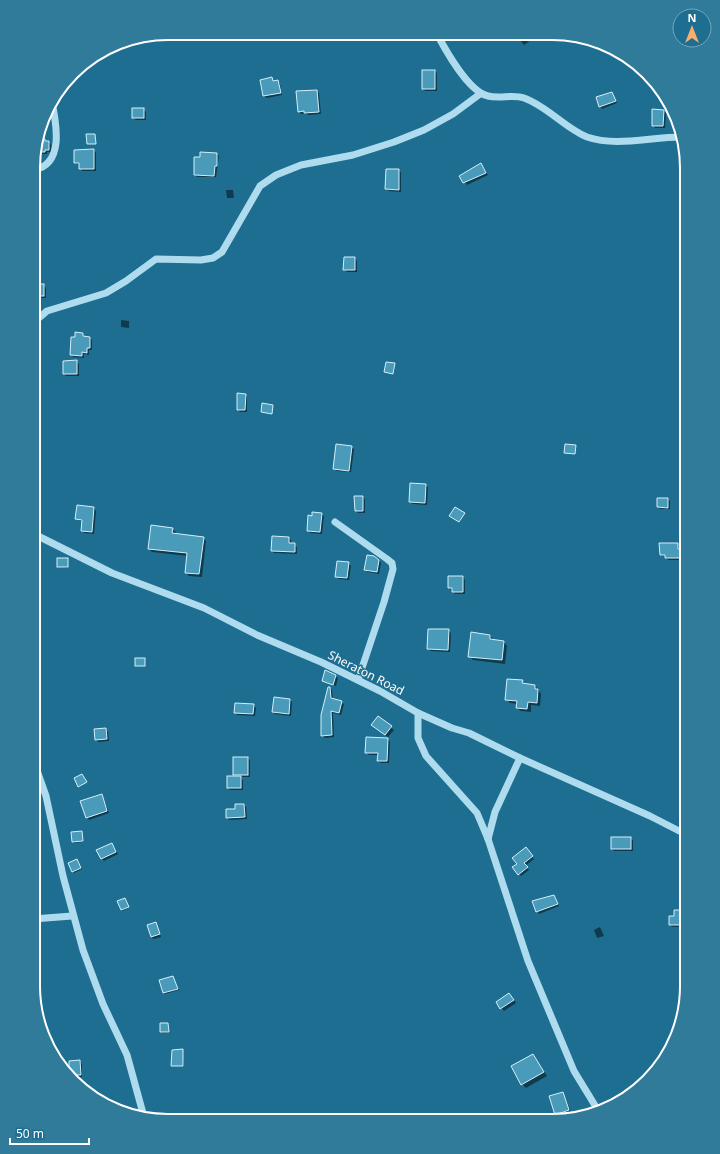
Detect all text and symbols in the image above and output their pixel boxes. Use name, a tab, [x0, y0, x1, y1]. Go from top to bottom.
north arrow	[672, 8, 712, 48]
text: N	[688, 10, 696, 25]
street label: Sheraton Road	[325, 646, 407, 699]
scale bar	[10, 1120, 89, 1146]
text: 50 m	[16, 1125, 44, 1142]

